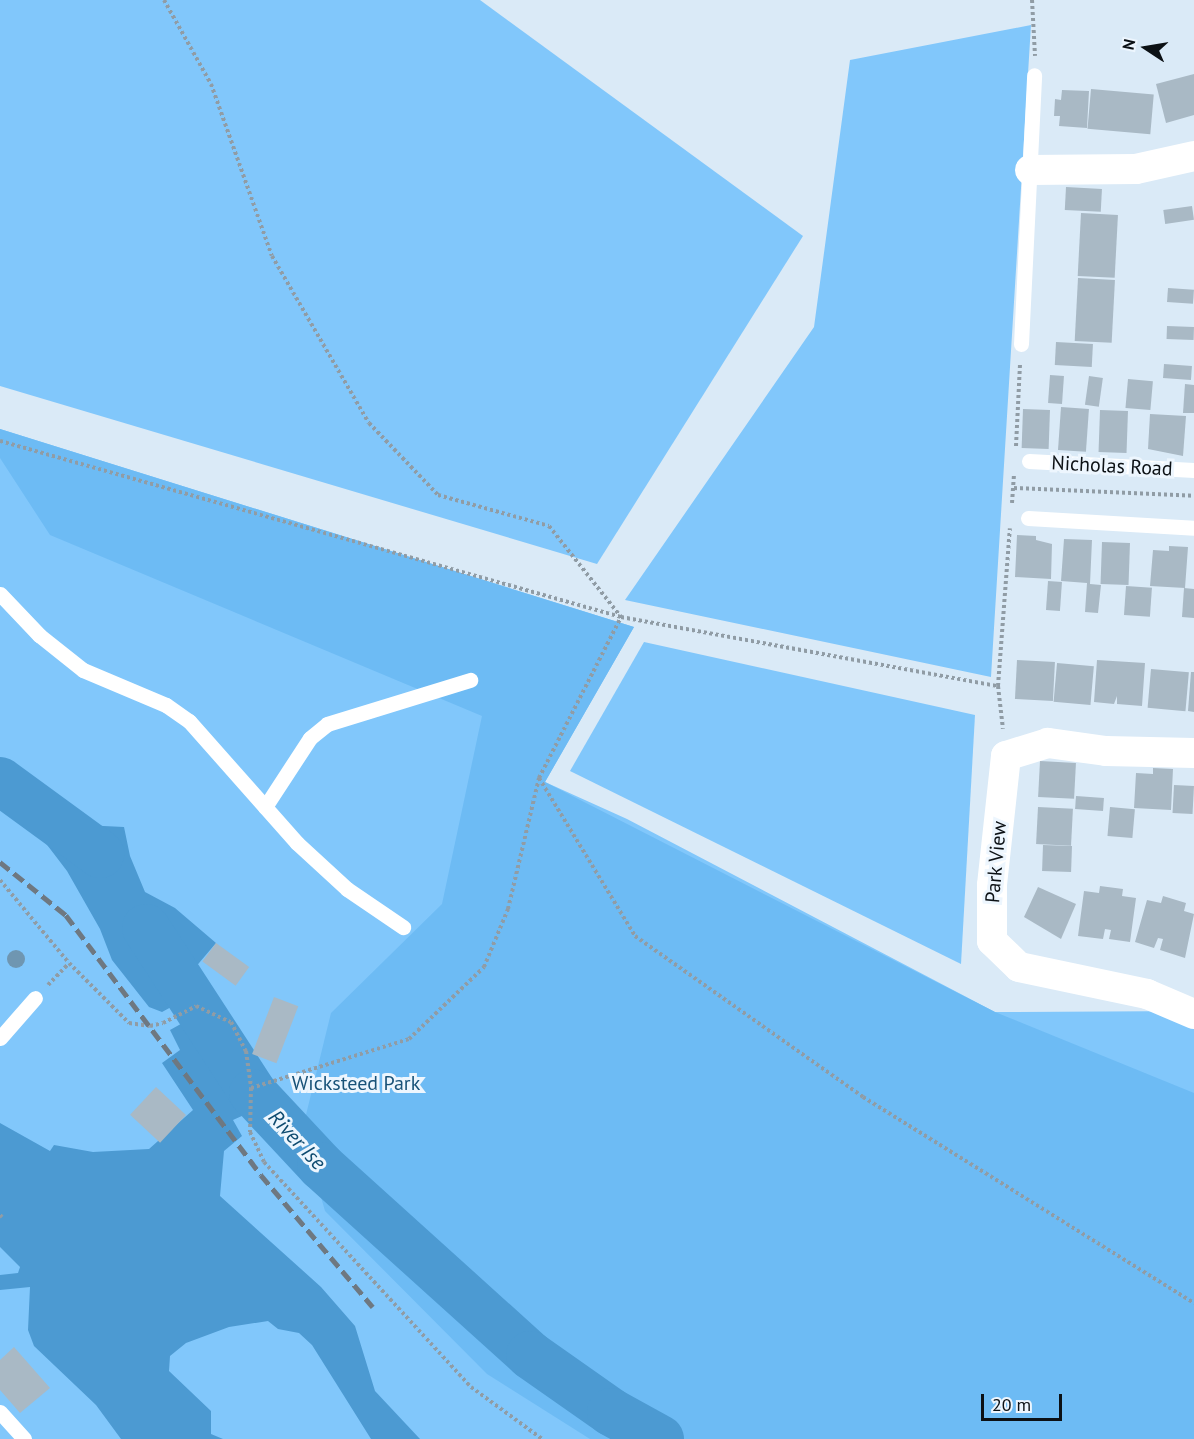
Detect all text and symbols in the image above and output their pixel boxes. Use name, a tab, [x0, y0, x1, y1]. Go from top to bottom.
north arrow	[1116, 18, 1176, 78]
text: N	[1118, 37, 1139, 51]
street label: Nicholas Road	[1051, 451, 1173, 481]
street label: Park View	[980, 819, 1012, 905]
park label: Wicksteed Park	[292, 1071, 420, 1095]
water label: River Ise	[263, 1105, 331, 1175]
scale bar	[984, 1382, 1065, 1420]
text: 20 m	[992, 1393, 1031, 1416]

